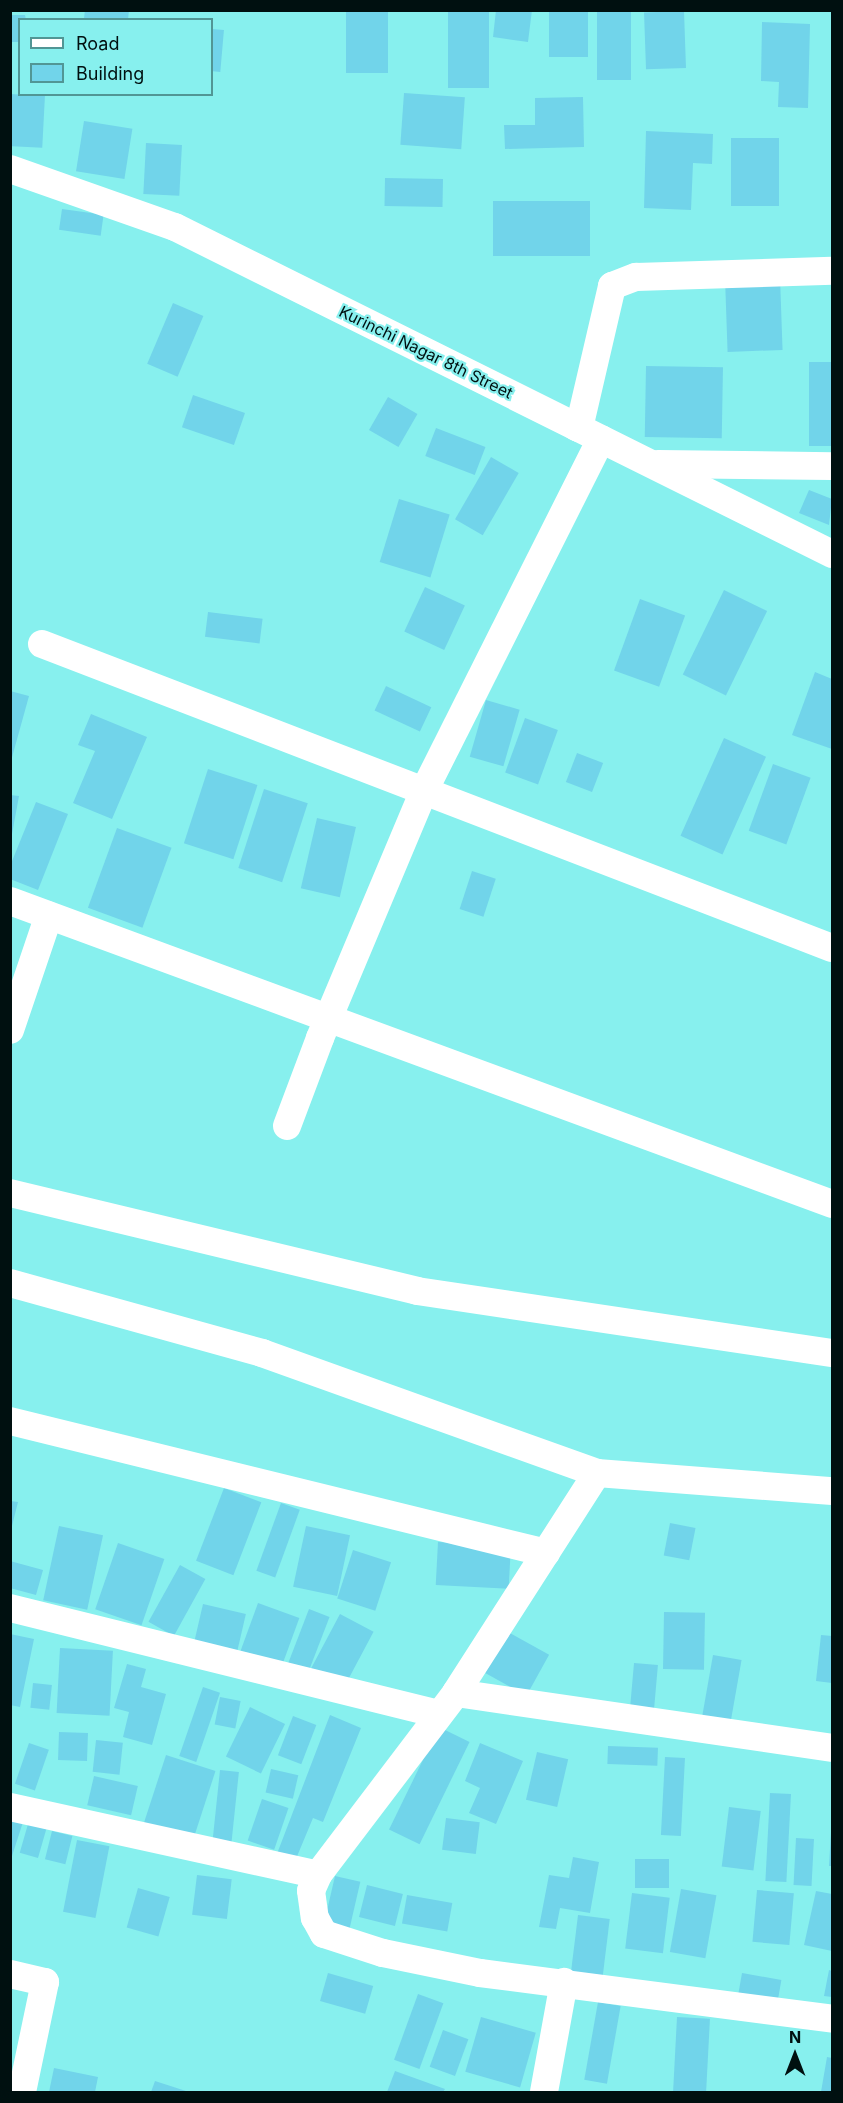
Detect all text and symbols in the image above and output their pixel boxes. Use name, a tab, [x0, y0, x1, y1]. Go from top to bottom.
legend	[18, 18, 213, 96]
text: Road	[76, 33, 119, 54]
text: Building	[76, 63, 144, 84]
street label: Kurinchi Nagar 8th Street	[336, 302, 516, 402]
north arrow	[765, 2025, 825, 2085]
text: N	[789, 2027, 801, 2047]

